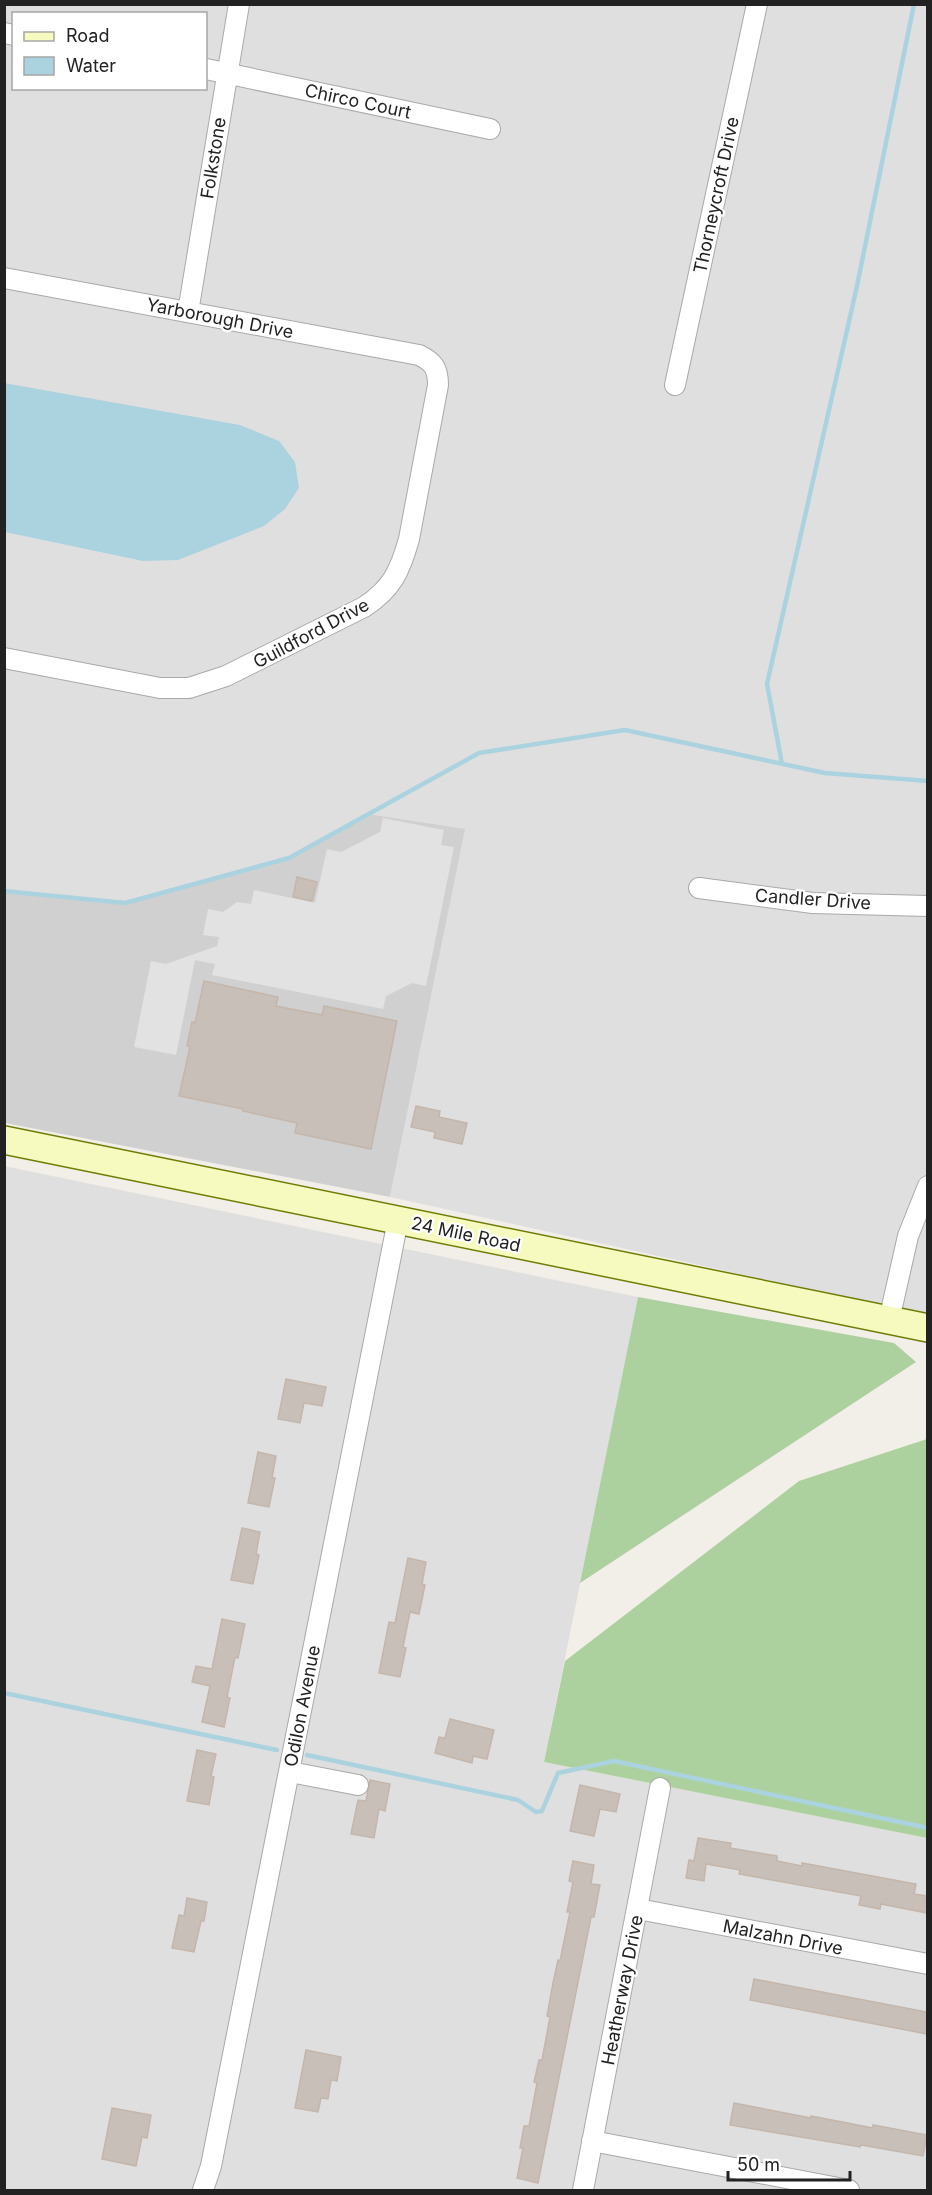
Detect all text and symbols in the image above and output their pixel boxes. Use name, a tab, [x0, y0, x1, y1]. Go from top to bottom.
legend	[12, 12, 207, 90]
text: Road	[66, 25, 109, 46]
text: Water	[66, 55, 116, 76]
street label: Chirco Court	[303, 79, 413, 123]
street label: Thorneycroft Drive	[689, 115, 743, 275]
street label: Folkstone	[196, 116, 230, 200]
street label: Yarborough Drive	[145, 293, 295, 343]
street label: Guildford Drive	[250, 594, 372, 672]
street label: Candler Drive	[754, 884, 872, 914]
street label: 24 Mile Road	[409, 1212, 523, 1256]
street label: Odilon Avenue	[280, 1644, 324, 1768]
street label: Heatherway Drive	[597, 1913, 647, 2067]
street label: Malzahn Drive	[721, 1915, 845, 1959]
scale bar	[728, 2144, 850, 2182]
text: 50 m	[737, 2154, 780, 2175]

